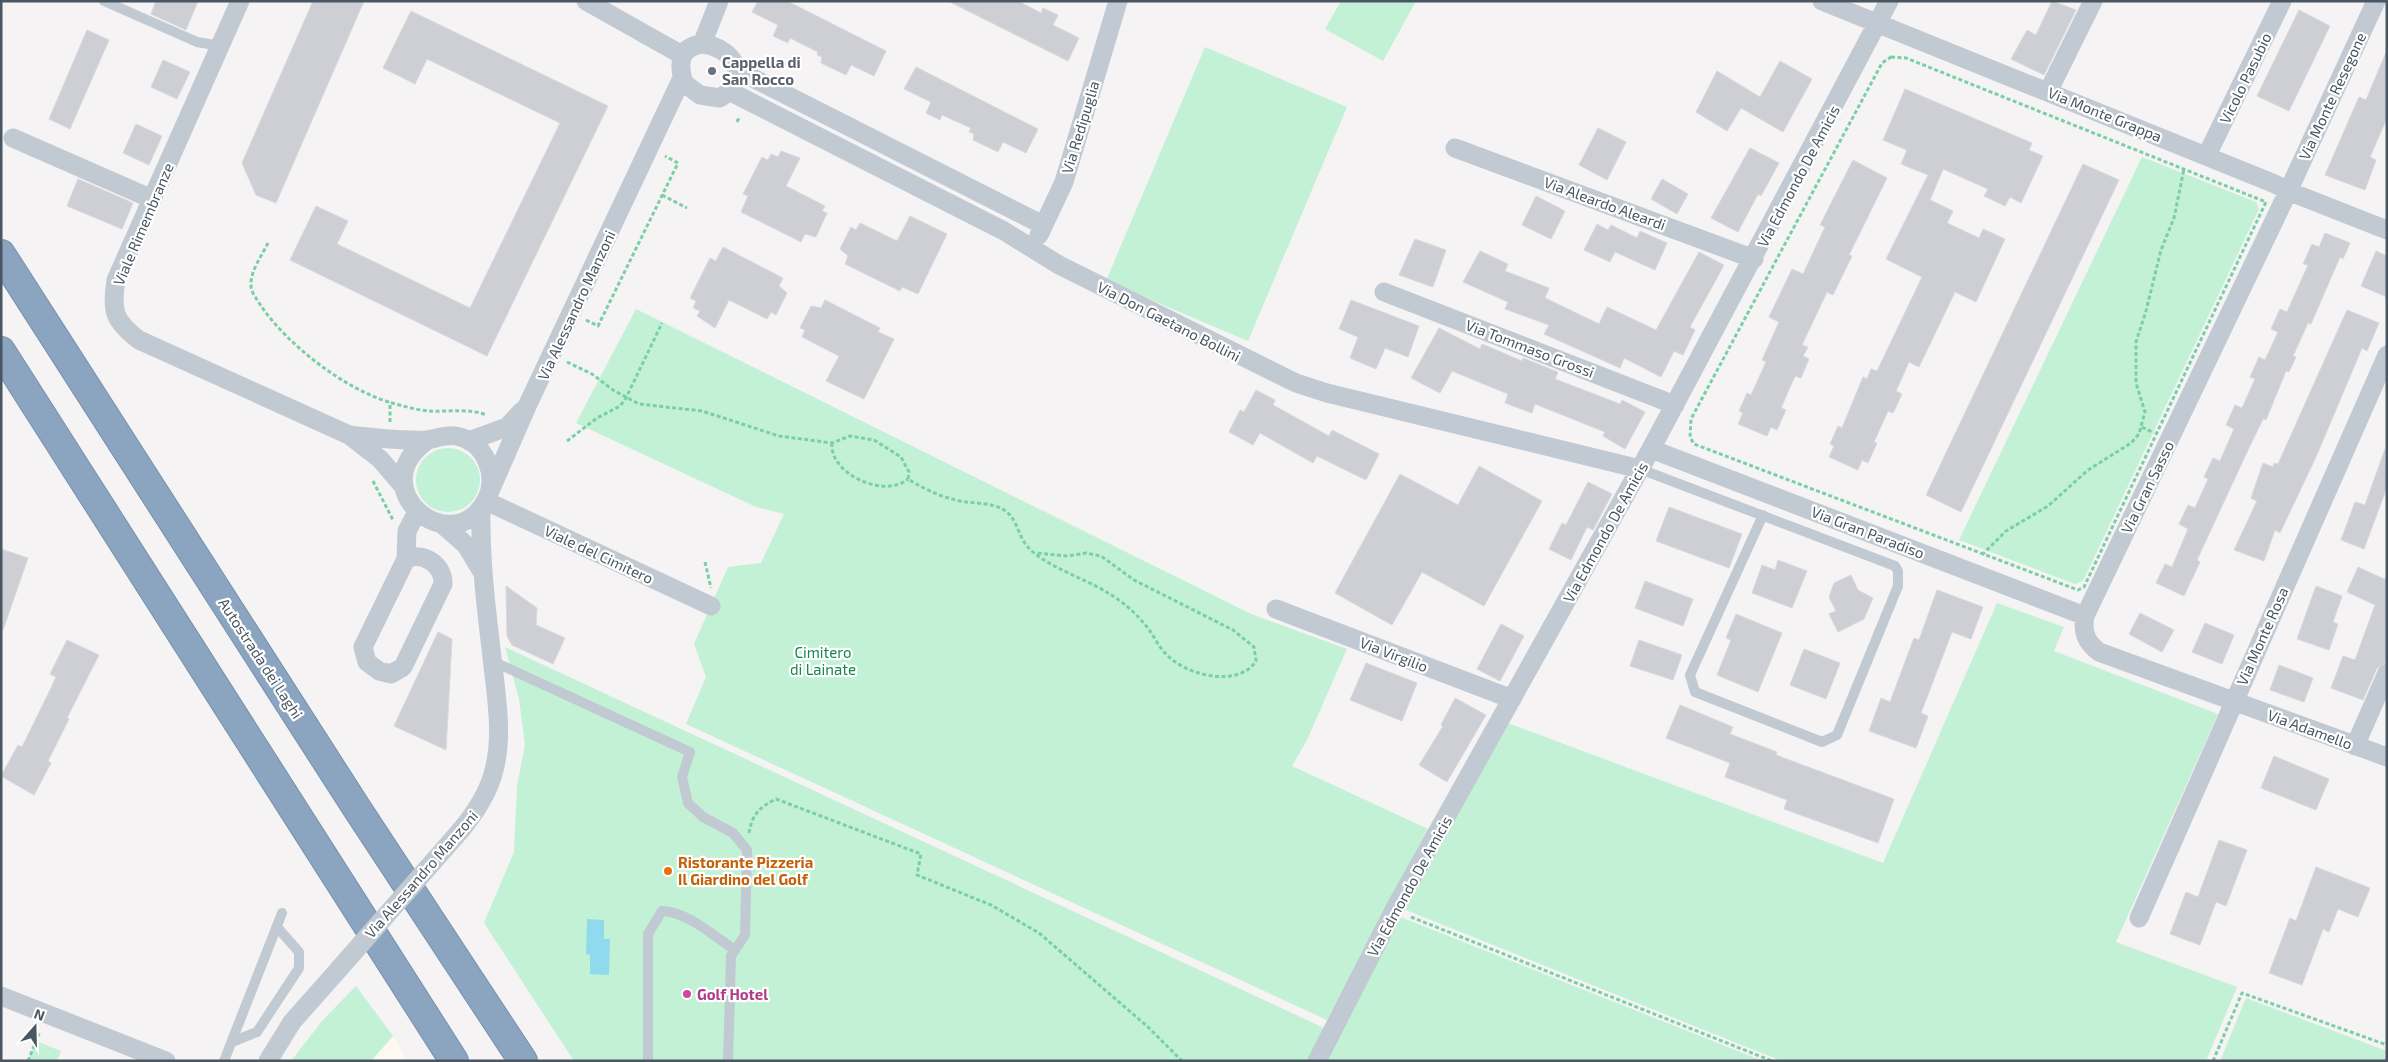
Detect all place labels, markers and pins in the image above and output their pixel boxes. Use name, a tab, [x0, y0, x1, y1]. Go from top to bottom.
place label: Cappella di San Rocco	[722, 53, 801, 88]
marker: Cappella di San Rocco	[706, 65, 718, 77]
place label: Ristorante Pizzeria Il Giardino del Golf	[678, 853, 813, 888]
marker: Ristorante Pizzeria Il Giardino del Golf	[662, 865, 674, 877]
place label: Golf Hotel	[697, 985, 768, 1003]
marker: Golf Hotel	[681, 988, 693, 1000]

